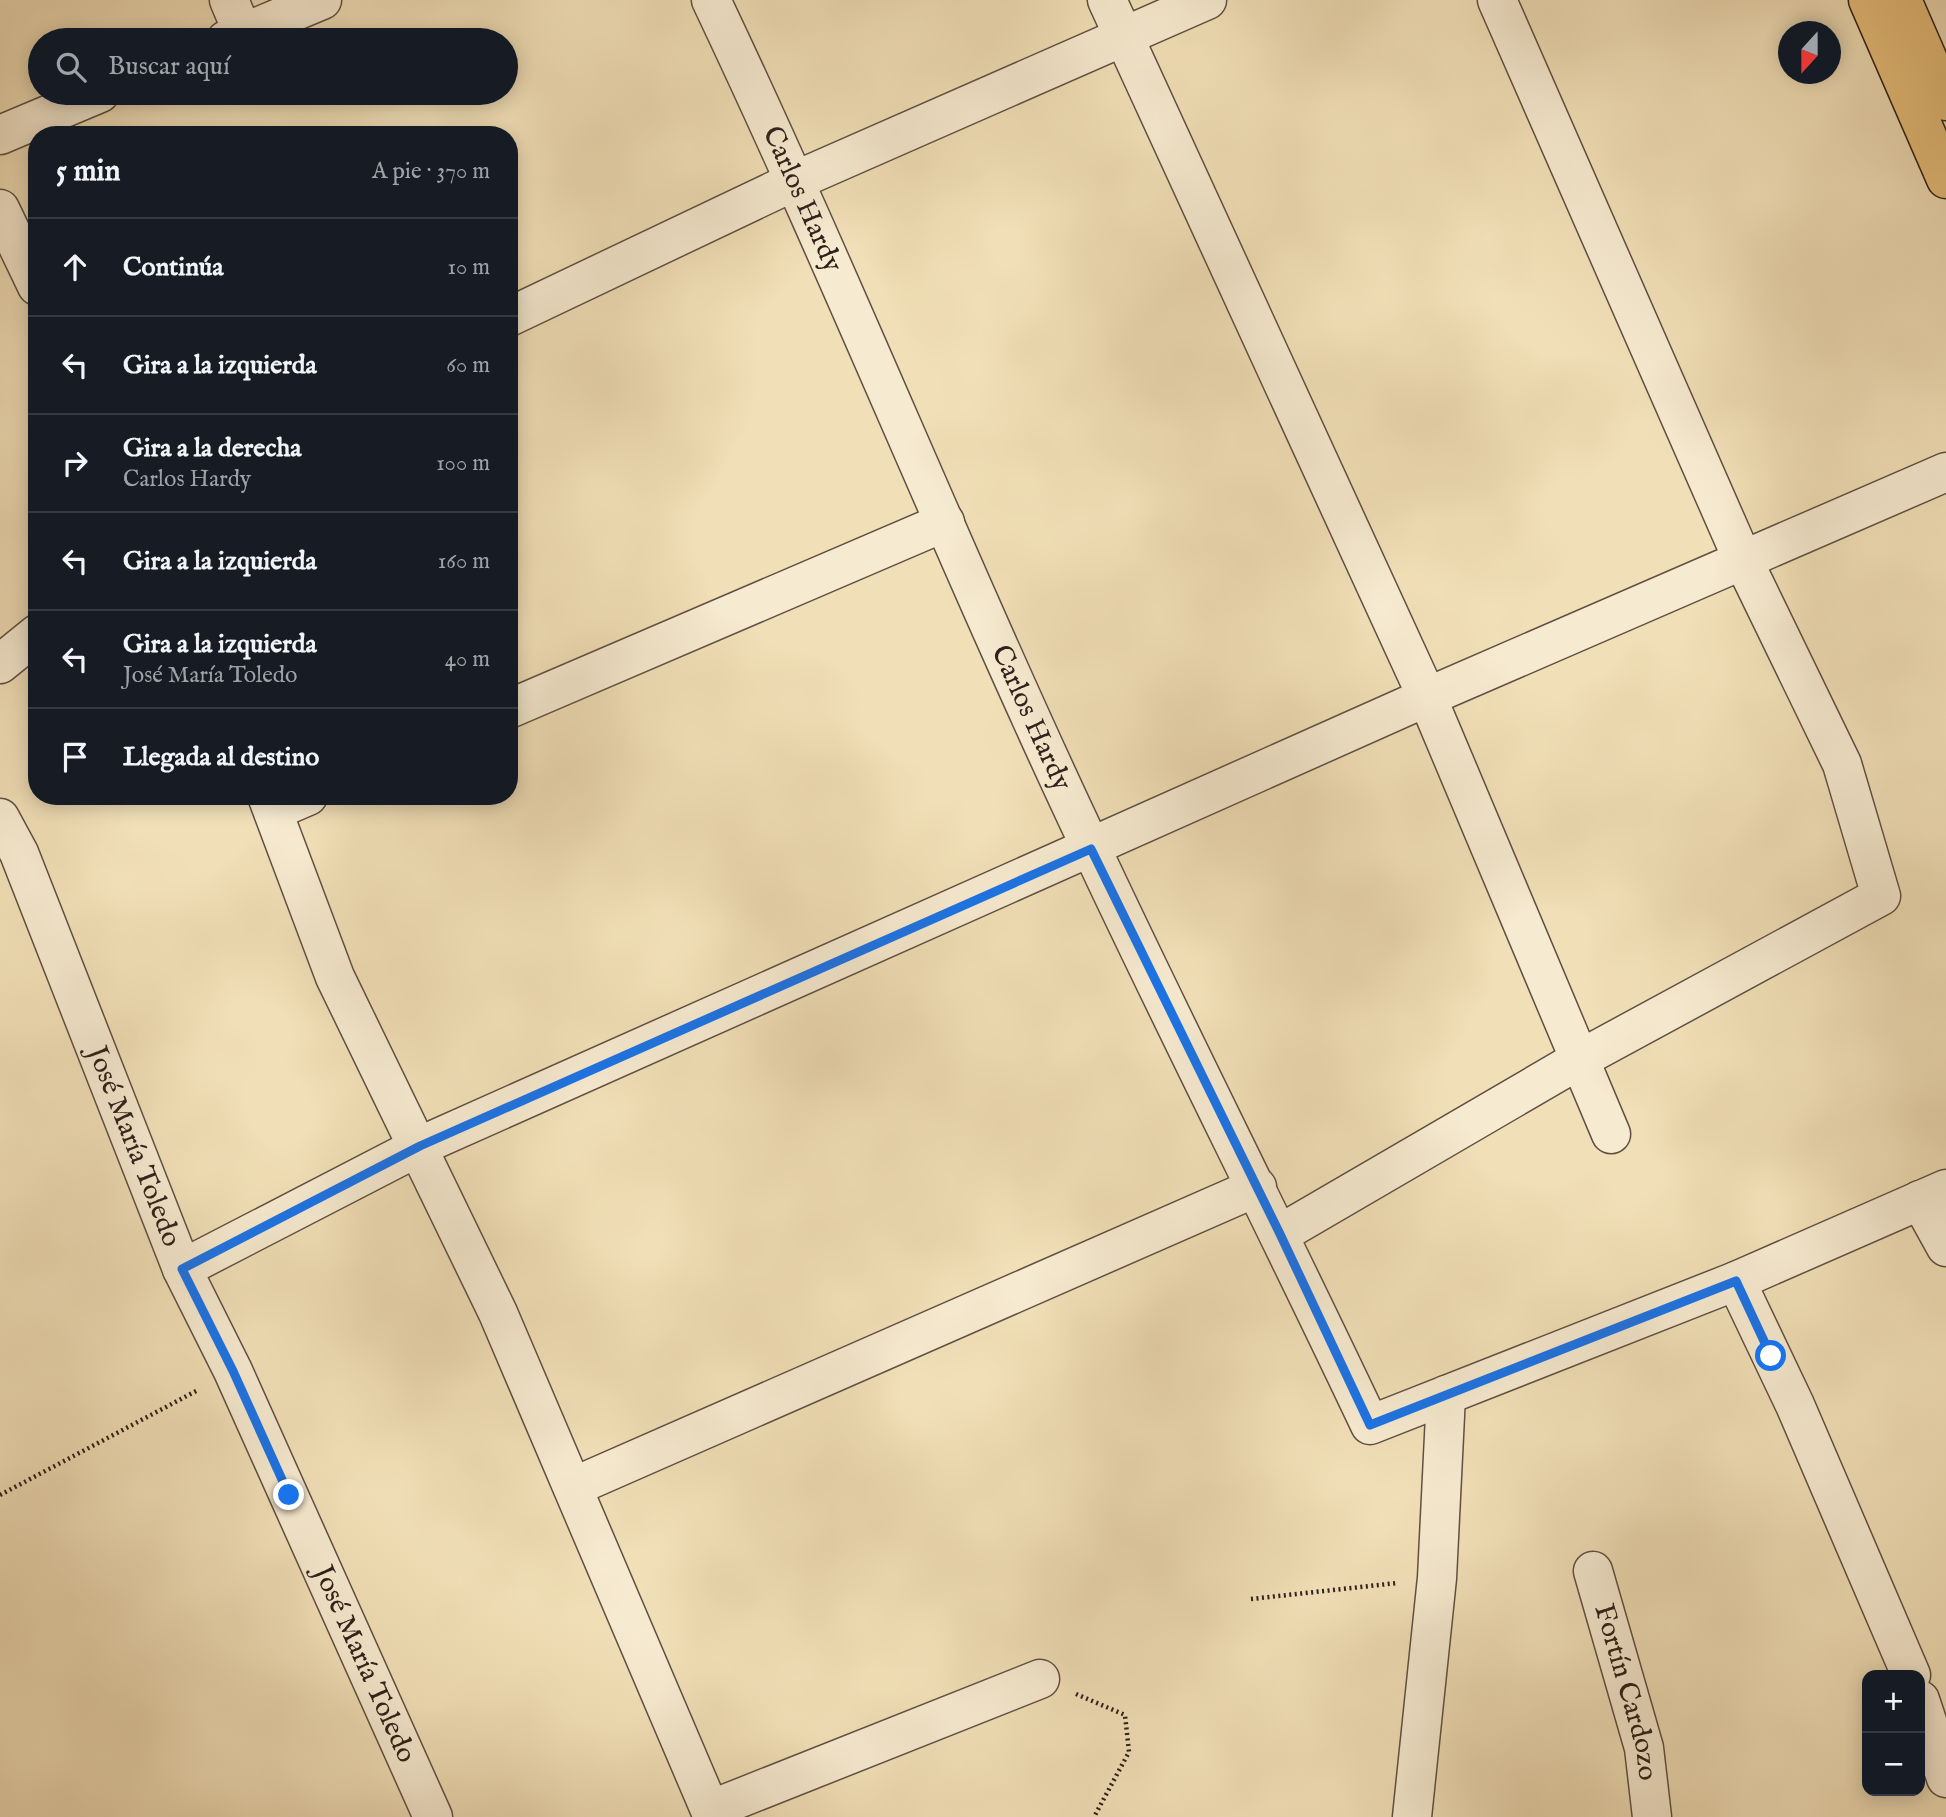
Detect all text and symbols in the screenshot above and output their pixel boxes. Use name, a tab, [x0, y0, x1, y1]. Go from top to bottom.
north arrow	[1778, 21, 1841, 84]
search box	[28, 28, 518, 105]
icon: search	[52, 48, 90, 86]
text: Buscar aquí	[108, 50, 230, 83]
street label: Carlos Hardy	[754, 121, 850, 278]
text: 5 min	[56, 153, 121, 191]
text: A pie · 370 m	[372, 157, 490, 186]
icon: ahead	[56, 248, 94, 286]
text: Continúa	[123, 251, 224, 284]
text: 10 m	[447, 253, 490, 282]
icon: left	[56, 346, 94, 384]
text: Gira a la izquierda	[123, 349, 317, 382]
text: 60 m	[446, 351, 490, 380]
text: Gira a la derecha	[123, 432, 302, 465]
icon: right	[56, 444, 94, 482]
text: 100 m	[436, 449, 490, 478]
text: Carlos Hardy	[123, 465, 251, 494]
icon: left	[56, 542, 94, 580]
text: Gira a la izquierda	[123, 545, 317, 578]
text: 160 m	[438, 547, 490, 576]
text: Gira a la izquierda	[123, 628, 317, 661]
icon: left	[56, 640, 94, 678]
street label: Carlos Hardy	[983, 640, 1079, 796]
text: 40 m	[445, 645, 490, 674]
text: José María Toledo	[123, 661, 297, 690]
icon: arrive	[56, 738, 94, 776]
text: Llegada al destino	[123, 741, 319, 774]
street label: José María Toledo	[78, 1038, 189, 1252]
route start	[1755, 1340, 1786, 1371]
route end	[273, 1479, 304, 1510]
street label: José María Toledo	[304, 1557, 424, 1768]
street label: Fortín Cardozo	[1586, 1600, 1665, 1782]
map controls	[1862, 1670, 1925, 1796]
button: +	[1862, 1670, 1925, 1733]
button: −	[1862, 1733, 1925, 1796]

